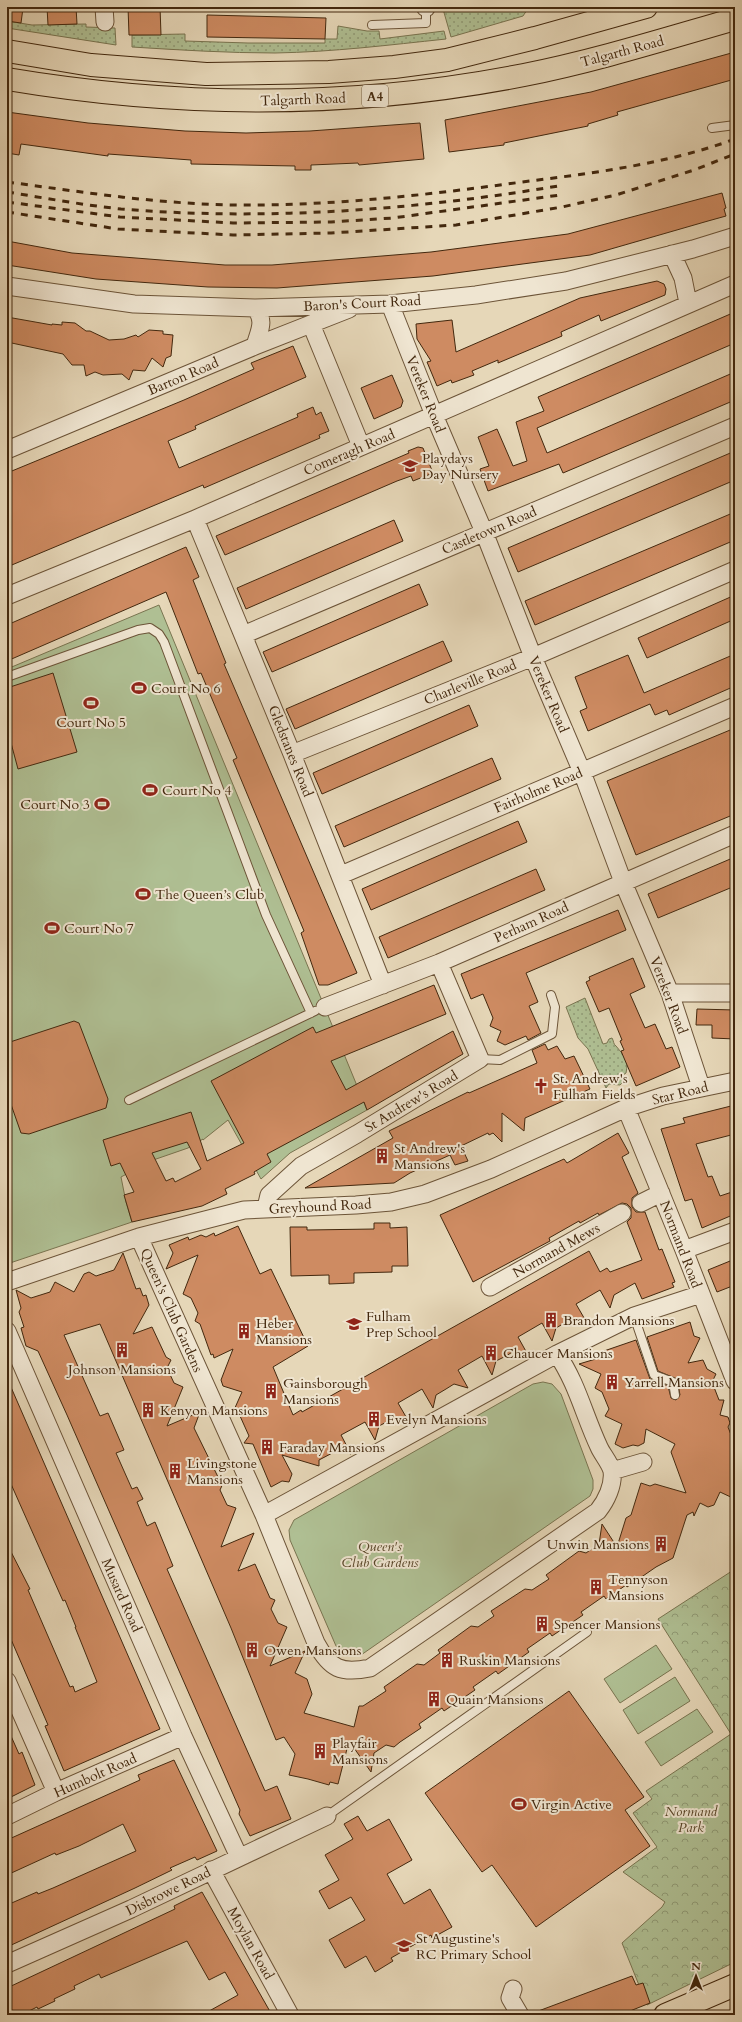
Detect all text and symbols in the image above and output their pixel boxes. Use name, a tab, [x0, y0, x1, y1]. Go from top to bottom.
street label: Talgarth Road	[578, 31, 666, 72]
road number: A4	[362, 85, 388, 107]
street label: Talgarth Road	[260, 88, 347, 110]
street label: Baron's Court Road	[303, 291, 422, 316]
street label: Barton Road	[145, 353, 222, 400]
street label: Vereker Road	[401, 353, 450, 436]
street label: Comeragh Road	[301, 424, 398, 480]
place label: Playdays Day Nursery	[422, 449, 499, 484]
school or university icon: Playdays Day Nursery	[401, 457, 419, 475]
street label: Castletown Road	[439, 502, 540, 559]
street label: Vereker Road	[524, 653, 573, 736]
street label: Charleville Road	[421, 655, 520, 710]
sports icon: Court No 6	[130, 679, 148, 697]
place label: Court No 6	[151, 679, 221, 698]
sports icon: Court No 5	[82, 694, 100, 712]
street label: Gledstanes Road	[264, 703, 318, 800]
place label: Court No 5	[56, 713, 126, 732]
street label: Fairholme Road	[491, 763, 586, 818]
sports icon: Court No 4	[141, 781, 159, 799]
place label: Court No 4	[162, 781, 232, 800]
place label: Court No 3	[20, 795, 90, 814]
sports icon: Court No 3	[93, 795, 111, 813]
sports icon: The Queen’s Club	[134, 885, 152, 903]
place label: The Queen’s Club	[155, 885, 265, 904]
street label: Perham Road	[491, 897, 572, 947]
sports icon: Court No 7	[43, 919, 61, 937]
place label: Court No 7	[64, 919, 134, 938]
street label: Vereker Road	[645, 954, 692, 1037]
street label: St Andrew's Road	[361, 1066, 462, 1137]
place label: St. Andrew's Fulham Fields	[553, 1069, 636, 1104]
church icon: St. Andrew's Fulham Fields	[532, 1077, 550, 1095]
street label: Star Road	[650, 1077, 711, 1110]
place label: St Andrew's Mansions	[394, 1139, 465, 1174]
building icon: St Andrew's Mansions	[373, 1147, 391, 1165]
street label: Greyhound Road	[268, 1194, 372, 1219]
street label: Normand Road	[655, 1198, 706, 1291]
street label: Normand Mews	[509, 1218, 604, 1282]
street label: Queen's Club Gardens	[136, 1245, 208, 1376]
place label: Fulham Prep School	[366, 1307, 437, 1342]
building icon: Brandon Mansions	[542, 1311, 560, 1329]
place label: Brandon Mansions	[563, 1311, 675, 1330]
place label: Heber Mansions	[256, 1314, 312, 1349]
school or university icon: Fulham Prep School	[345, 1315, 363, 1333]
building icon: Heber Mansions	[235, 1322, 253, 1340]
building icon: Johnson Mansions	[113, 1341, 131, 1359]
building icon: Chaucer Mansions	[482, 1344, 500, 1362]
place label: Chaucer Mansions	[503, 1344, 613, 1363]
place label: Johnson Mansions	[66, 1360, 176, 1379]
building icon: Yarrell Mansions	[603, 1373, 621, 1391]
place label: Yarrell Mansions	[624, 1373, 724, 1392]
place label: Gainsborough Mansions	[283, 1374, 368, 1409]
building icon: Gainsborough Mansions	[262, 1382, 280, 1400]
building icon: Kenyon Mansions	[139, 1401, 157, 1419]
place label: Kenyon Mansions	[160, 1401, 268, 1420]
building icon: Evelyn Mansions	[365, 1410, 383, 1428]
place label: Evelyn Mansions	[386, 1410, 487, 1429]
building icon: Faraday Mansions	[258, 1438, 276, 1456]
place label: Faraday Mansions	[279, 1438, 385, 1457]
place label: Livingstone Mansions	[187, 1454, 257, 1489]
building icon: Livingstone Mansions	[166, 1462, 184, 1480]
place label: Unwin Mansions	[547, 1535, 649, 1554]
building icon: Unwin Mansions	[652, 1535, 670, 1553]
park label: Queen's Club Gardens	[341, 1537, 419, 1572]
street label: Musard Road	[97, 1555, 146, 1636]
place label: Tennyson Mansions	[608, 1570, 668, 1605]
building icon: Tennyson Mansions	[587, 1578, 605, 1596]
building icon: Spencer Mansions	[533, 1615, 551, 1633]
place label: Spencer Mansions	[554, 1615, 661, 1634]
building icon: Owen Mansions	[243, 1641, 261, 1659]
place label: Owen Mansions	[264, 1641, 362, 1660]
building icon: Ruskin Mansions	[438, 1651, 456, 1669]
place label: Ruskin Mansions	[459, 1651, 561, 1670]
building icon: Quain Mansions	[425, 1690, 443, 1708]
place label: Quain Mansions	[446, 1690, 544, 1709]
place label: Playfair Mansions	[332, 1734, 388, 1769]
building icon: Playfair Mansions	[311, 1742, 329, 1760]
street label: Humbolt Road	[51, 1748, 140, 1802]
sports icon: Virgin Active	[510, 1795, 528, 1813]
place label: Virgin Active	[531, 1795, 612, 1814]
park label: Normand Park	[665, 1802, 718, 1837]
street label: Disbrowe Road	[123, 1862, 214, 1920]
street label: Moylan Road	[223, 1904, 279, 1983]
place label: St Augustine's RC Primary School	[416, 1929, 532, 1964]
school or university icon: St Augustine's RC Primary School	[395, 1937, 413, 1955]
north arrow	[676, 1956, 716, 1996]
text: N	[691, 1959, 701, 1974]

